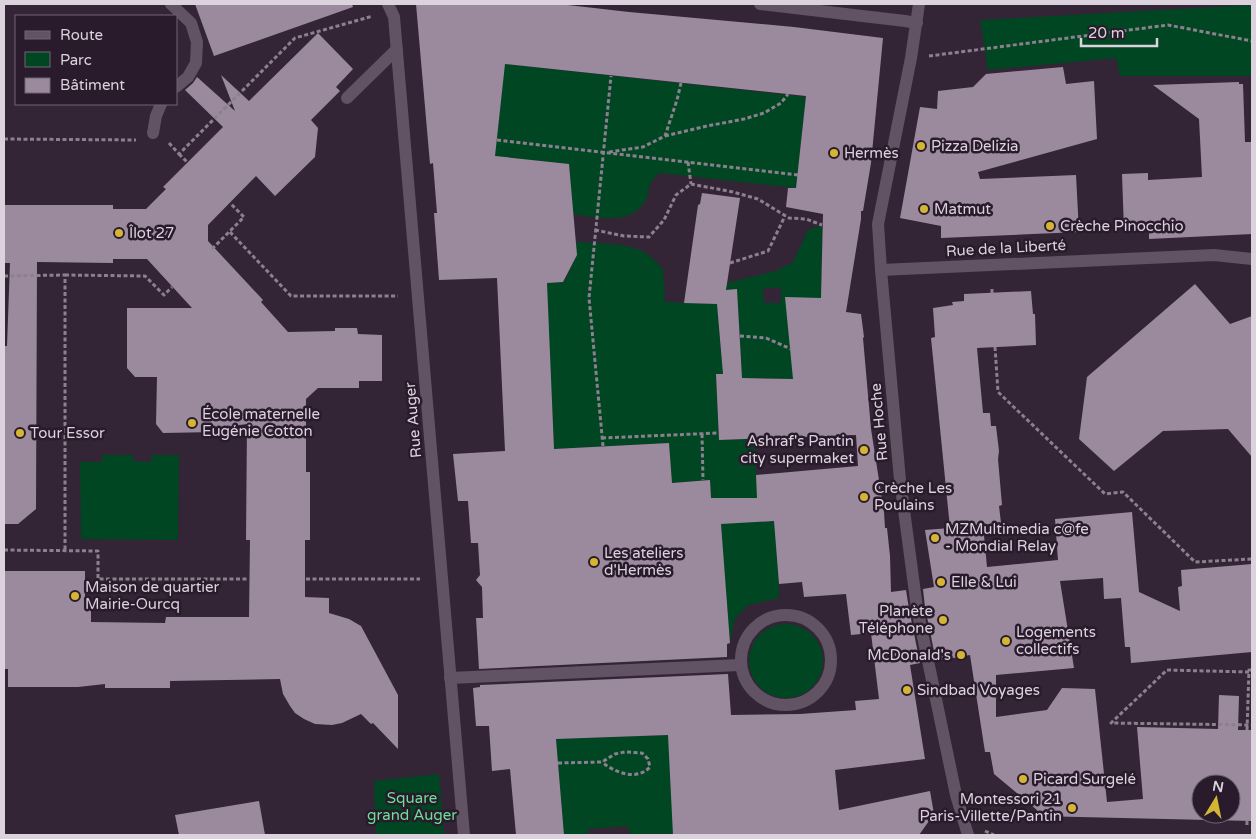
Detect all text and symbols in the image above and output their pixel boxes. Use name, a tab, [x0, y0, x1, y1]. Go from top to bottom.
legend	[15, 15, 178, 105]
scale bar	[1081, 15, 1157, 47]
text: 20 m	[1088, 24, 1125, 42]
text: Route	[60, 26, 103, 44]
text: Parc	[60, 51, 92, 69]
text: Bâtiment	[60, 76, 125, 94]
place label: Pizza Delizia	[931, 137, 1019, 155]
marker: Pizza Delizia	[915, 140, 927, 152]
place label: Hermès	[844, 144, 899, 162]
marker: Hermès	[828, 147, 840, 159]
place label: Matmut	[934, 200, 991, 218]
marker: Matmut	[918, 203, 930, 215]
place label: Crèche Pinocchio	[1060, 217, 1184, 235]
marker: Crèche Pinocchio	[1044, 220, 1056, 232]
place label: Îlot 27	[129, 224, 174, 242]
marker: Îlot 27	[113, 227, 125, 239]
street label: Rue de la Liberté	[945, 236, 1067, 260]
street label: Rue Auger	[401, 381, 425, 459]
street label: Rue Hoche	[867, 382, 891, 462]
place label: École maternelle Eugénie Cotton	[202, 405, 320, 440]
marker: École maternelle Eugénie Cotton	[186, 417, 198, 429]
place label: Tour Essor	[30, 424, 105, 442]
marker: Tour Essor	[14, 427, 26, 439]
place label: Ashraf's Pantin city supermaket	[740, 432, 854, 467]
marker: Ashraf's Pantin city supermaket	[858, 444, 870, 456]
place label: Crèche Les Poulains	[874, 479, 952, 514]
marker: Crèche Les Poulains	[858, 491, 870, 503]
place label: MZMultimedia c@fe - Mondial Relay	[945, 520, 1089, 555]
marker: MZMultimedia c@fe - Mondial Relay	[929, 532, 941, 544]
place label: Les ateliers d'Hermès	[604, 544, 684, 579]
marker: Les ateliers d'Hermès	[588, 556, 600, 568]
place label: Elle & Lui	[951, 573, 1017, 591]
marker: Elle & Lui	[935, 576, 947, 588]
place label: Maison de quartier Mairie-Ourcq	[85, 578, 220, 613]
marker: Maison de quartier Mairie-Ourcq	[69, 590, 81, 602]
place label: Planète Téléphone	[859, 602, 933, 637]
marker: Planète Téléphone	[937, 614, 949, 626]
place label: Logements collectifs	[1016, 623, 1096, 658]
marker: Logements collectifs	[1000, 635, 1012, 647]
place label: McDonald's	[867, 646, 951, 664]
marker: McDonald's	[955, 649, 967, 661]
place label: Sindbad Voyages	[917, 681, 1040, 699]
marker: Sindbad Voyages	[901, 684, 913, 696]
place label: Picard Surgelé	[1033, 770, 1136, 788]
marker: Picard Surgelé	[1017, 773, 1029, 785]
north arrow	[1191, 774, 1241, 824]
text: N	[1211, 777, 1225, 796]
park label: Square grand Auger	[367, 789, 457, 824]
place label: Montessori 21 Paris-Villette/Pantin	[919, 790, 1062, 825]
marker: Montessori 21 Paris-Villette/Pantin	[1066, 802, 1078, 814]

